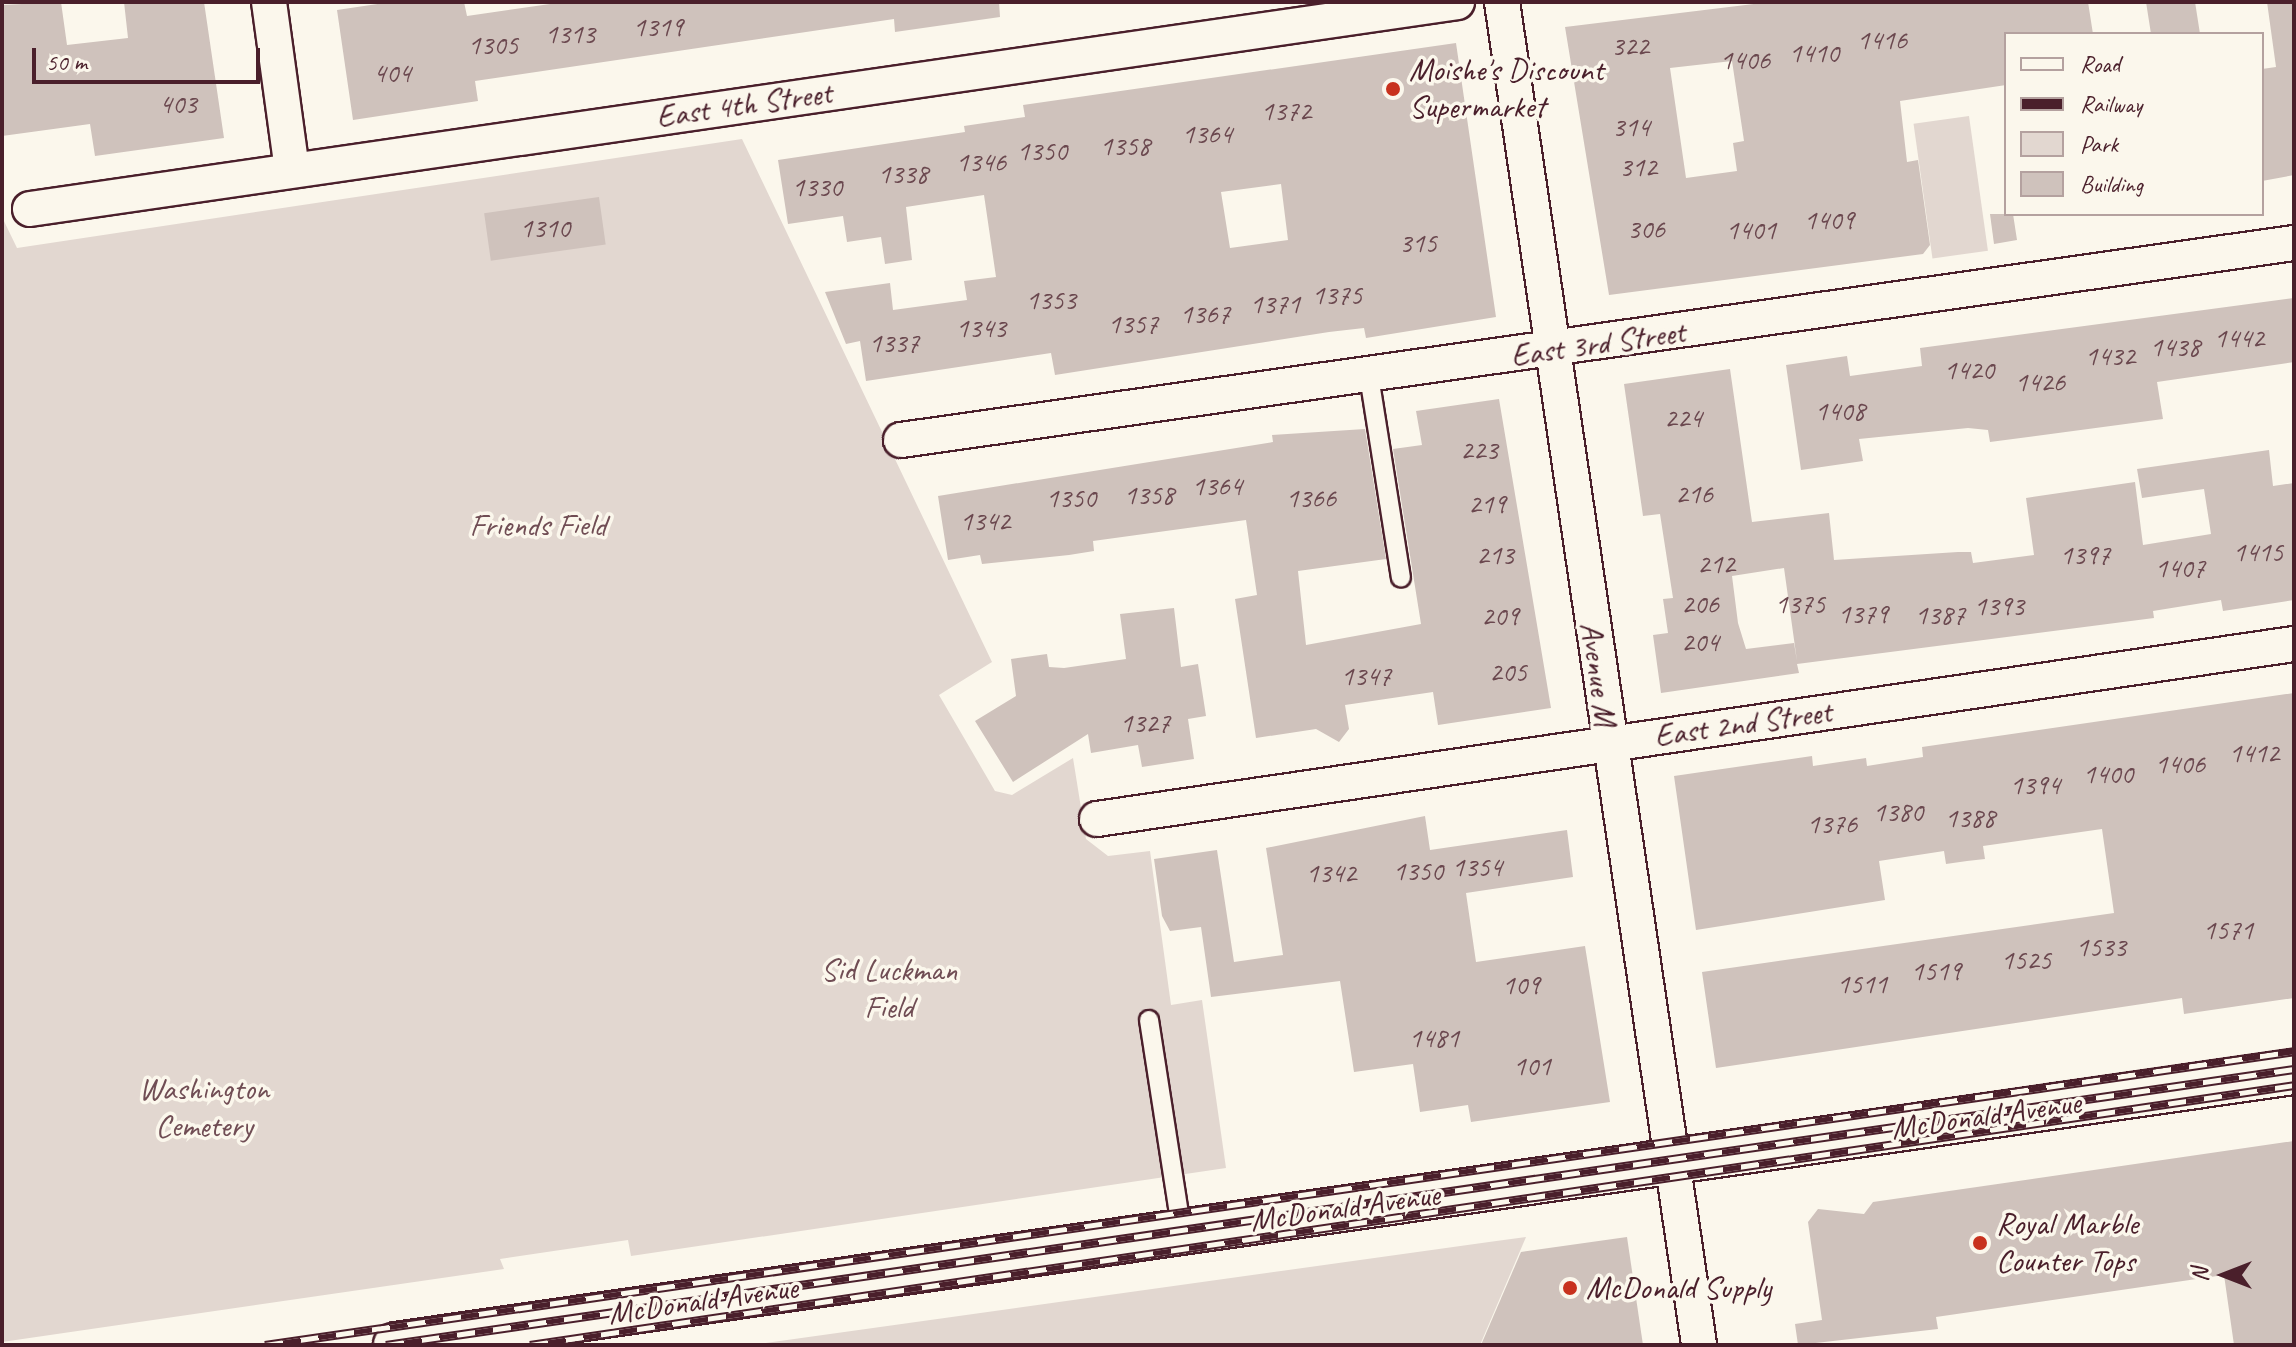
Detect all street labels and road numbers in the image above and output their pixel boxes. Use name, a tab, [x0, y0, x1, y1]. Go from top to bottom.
street label: East 4th Street	[654, 74, 834, 136]
street label: East 3rd Street	[1508, 313, 1688, 375]
street label: Avenue M	[1572, 620, 1624, 728]
street label: East 2nd Street	[1652, 693, 1834, 755]
street label: McDonald Avenue	[1889, 1084, 2083, 1148]
street label: McDonald Avenue	[1248, 1176, 1442, 1240]
street label: McDonald Avenue	[606, 1269, 800, 1333]

